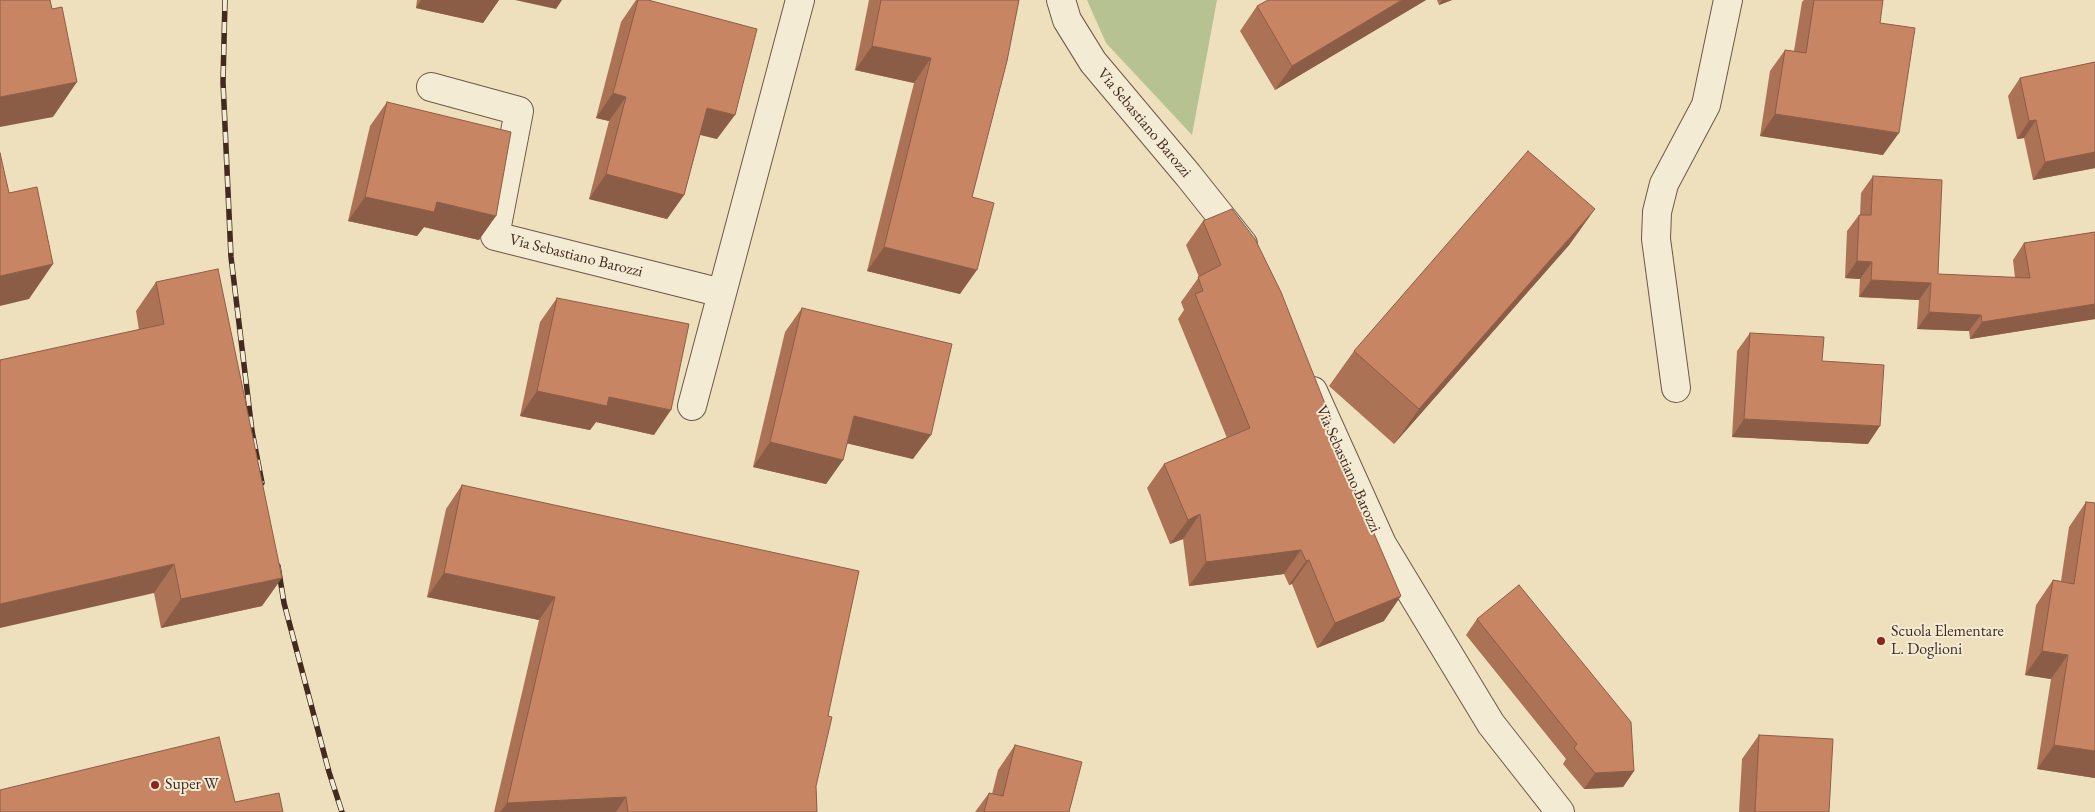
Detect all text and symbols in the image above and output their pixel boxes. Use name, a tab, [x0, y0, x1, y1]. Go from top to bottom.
street label: Via Sebastiano Barozzi	[1093, 64, 1195, 182]
street label: Via Sebastiano Barozzi	[507, 230, 645, 282]
street label: Via Sebastiano Barozzi	[1311, 403, 1385, 535]
place label: Scuola Elementare L. Doglioni	[1891, 622, 2004, 660]
marker: Scuola Elementare L. Doglioni	[1875, 635, 1887, 647]
place label: Super W	[165, 775, 219, 795]
marker: Super W	[149, 779, 161, 791]

